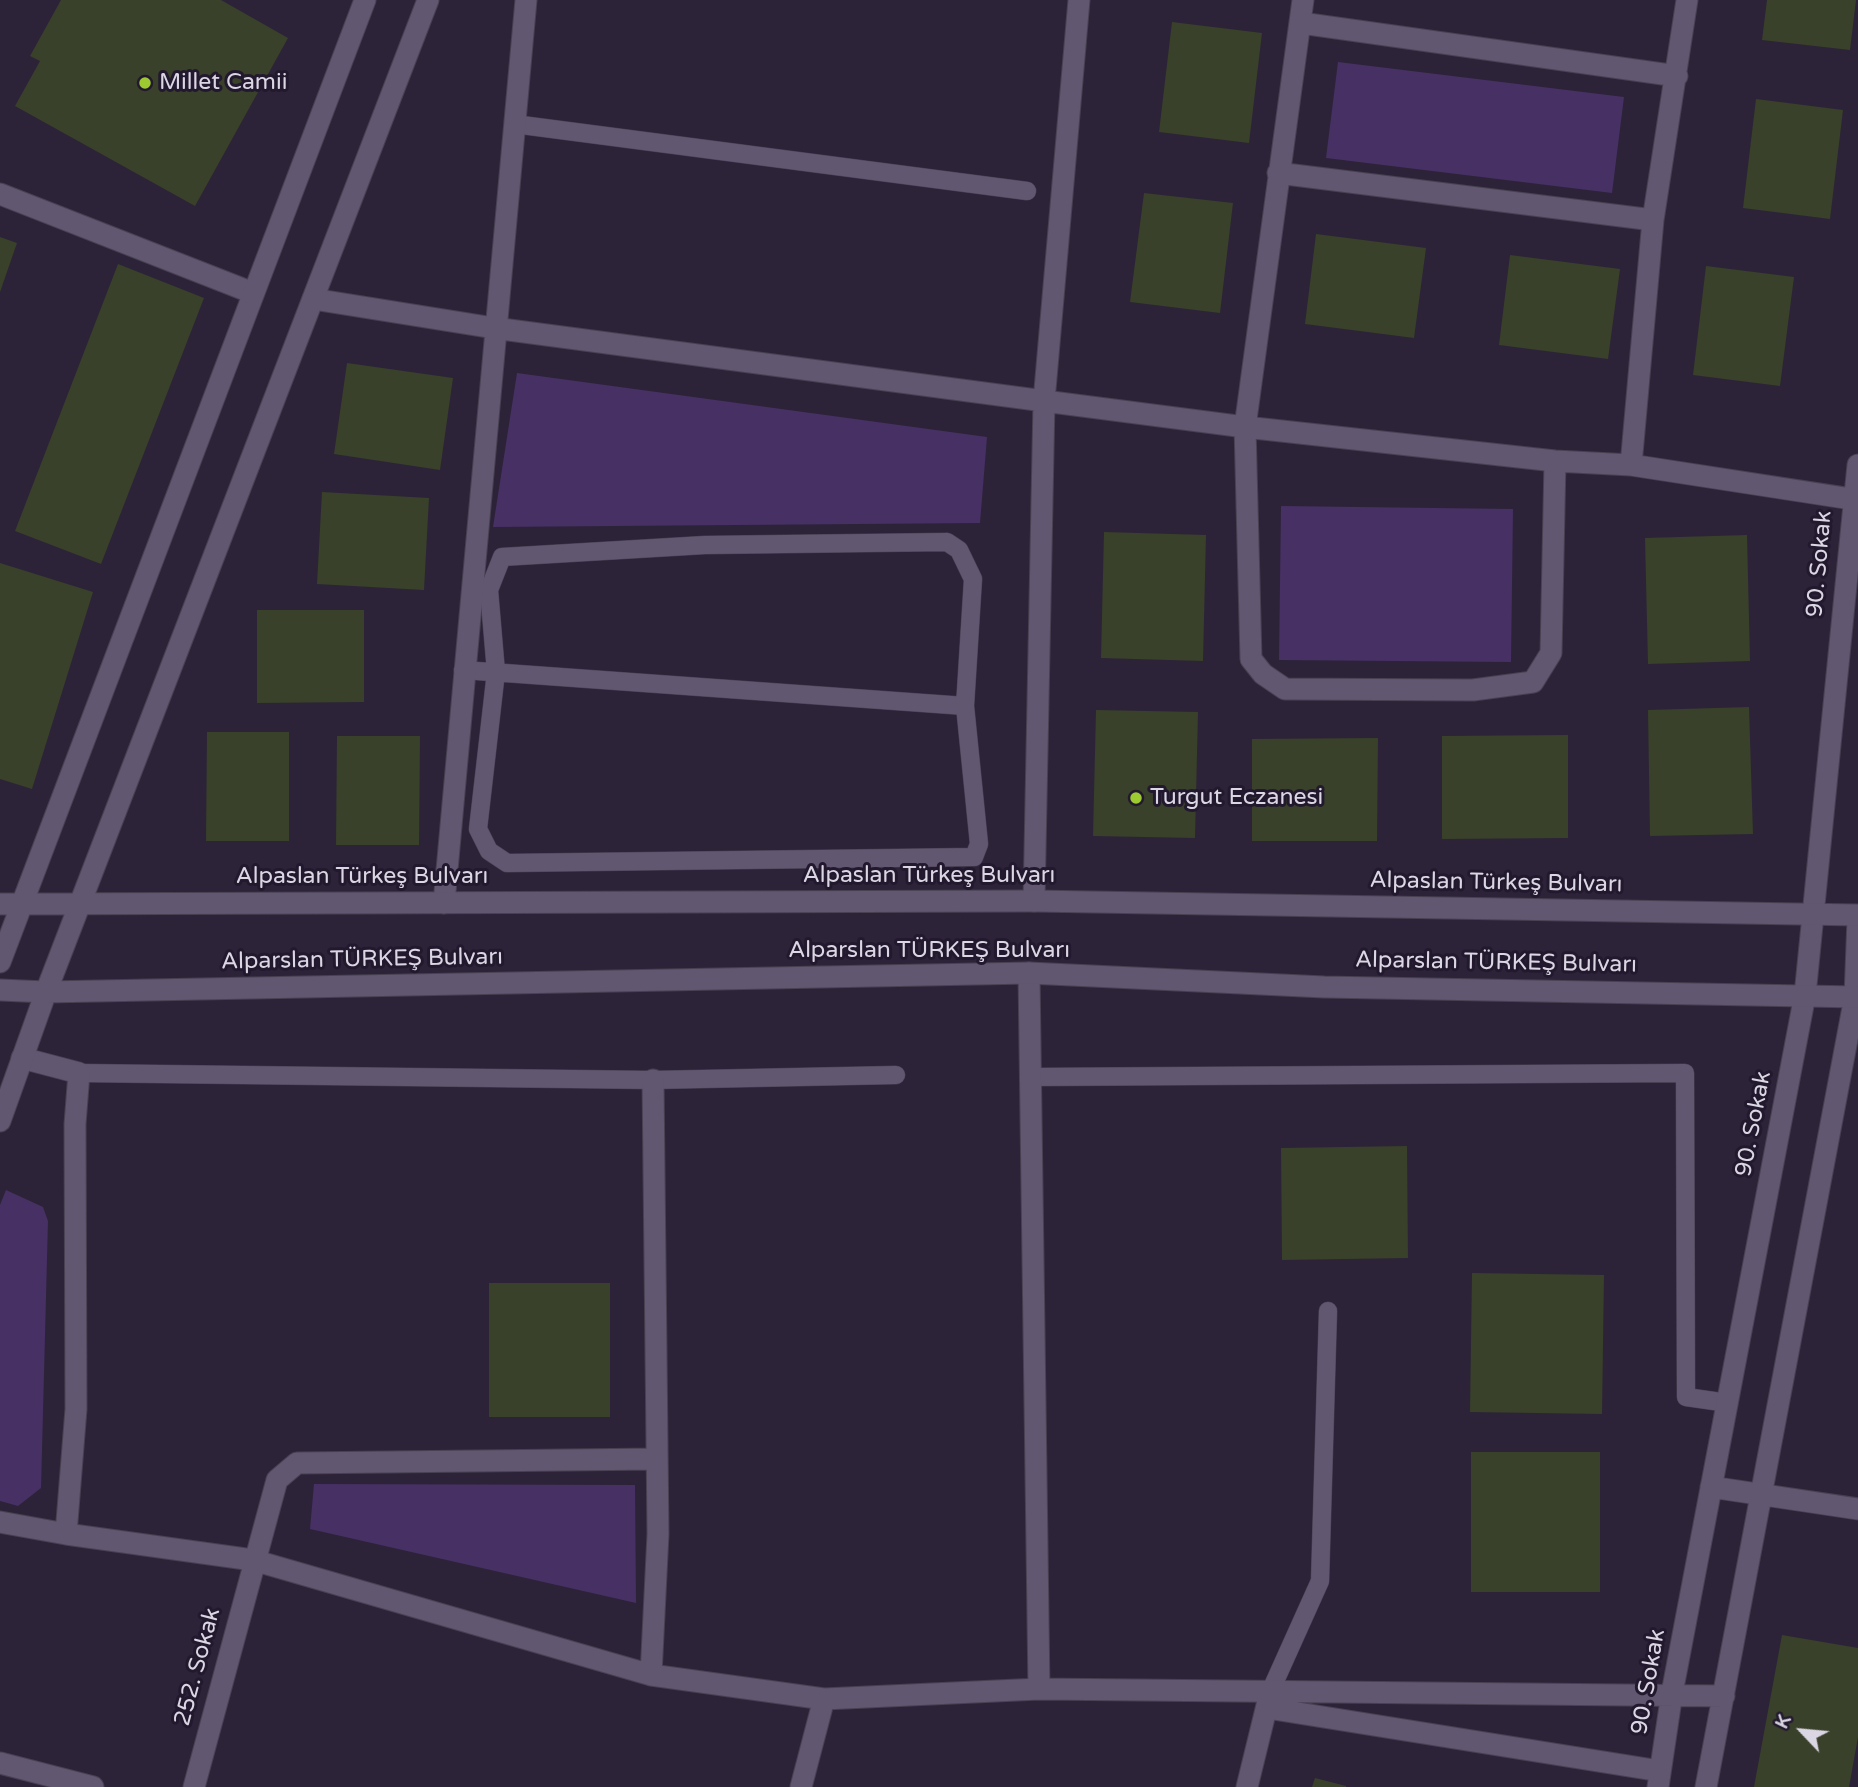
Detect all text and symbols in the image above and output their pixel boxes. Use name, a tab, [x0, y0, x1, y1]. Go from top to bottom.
place label: Millet Camii	[159, 69, 287, 97]
marker: Millet Camii	[137, 75, 153, 91]
street label: 90. Sokak	[1802, 510, 1838, 618]
place label: Turgut Eczanesi	[1150, 784, 1323, 812]
marker: Turgut Eczanesi	[1128, 790, 1144, 806]
street label: Alpaslan Türkeş Bulvarı	[803, 862, 1055, 890]
street label: Alpaslan Türkeş Bulvarı	[236, 863, 488, 891]
street label: Alpaslan Türkeş Bulvarı	[1369, 867, 1623, 899]
street label: Alparslan TÜRKEŞ Bulvarı	[788, 937, 1070, 965]
street label: Alparslan TÜRKEŞ Bulvarı	[221, 944, 503, 976]
street label: Alparslan TÜRKEŞ Bulvarı	[1355, 947, 1637, 979]
street label: 90. Sokak	[1730, 1069, 1778, 1179]
street label: 252. Sokak	[169, 1605, 227, 1729]
street label: 90. Sokak	[1626, 1627, 1672, 1737]
north arrow	[1767, 1696, 1837, 1766]
text: K	[1770, 1711, 1796, 1732]

